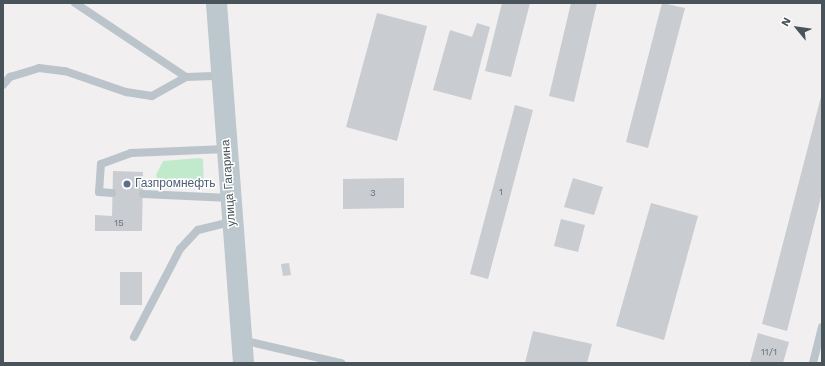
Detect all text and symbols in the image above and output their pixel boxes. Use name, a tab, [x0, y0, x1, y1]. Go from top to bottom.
north arrow	[777, 8, 817, 48]
text: N	[778, 15, 794, 29]
street label: улица Гагарина	[219, 139, 239, 227]
place label: Газпромнефть	[135, 177, 216, 191]
marker: Газпромнефть	[122, 179, 132, 189]
house number: 1	[499, 186, 503, 198]
house number: 3	[370, 187, 376, 199]
house number: 15	[114, 217, 124, 229]
house number: 11/1	[761, 346, 777, 358]

